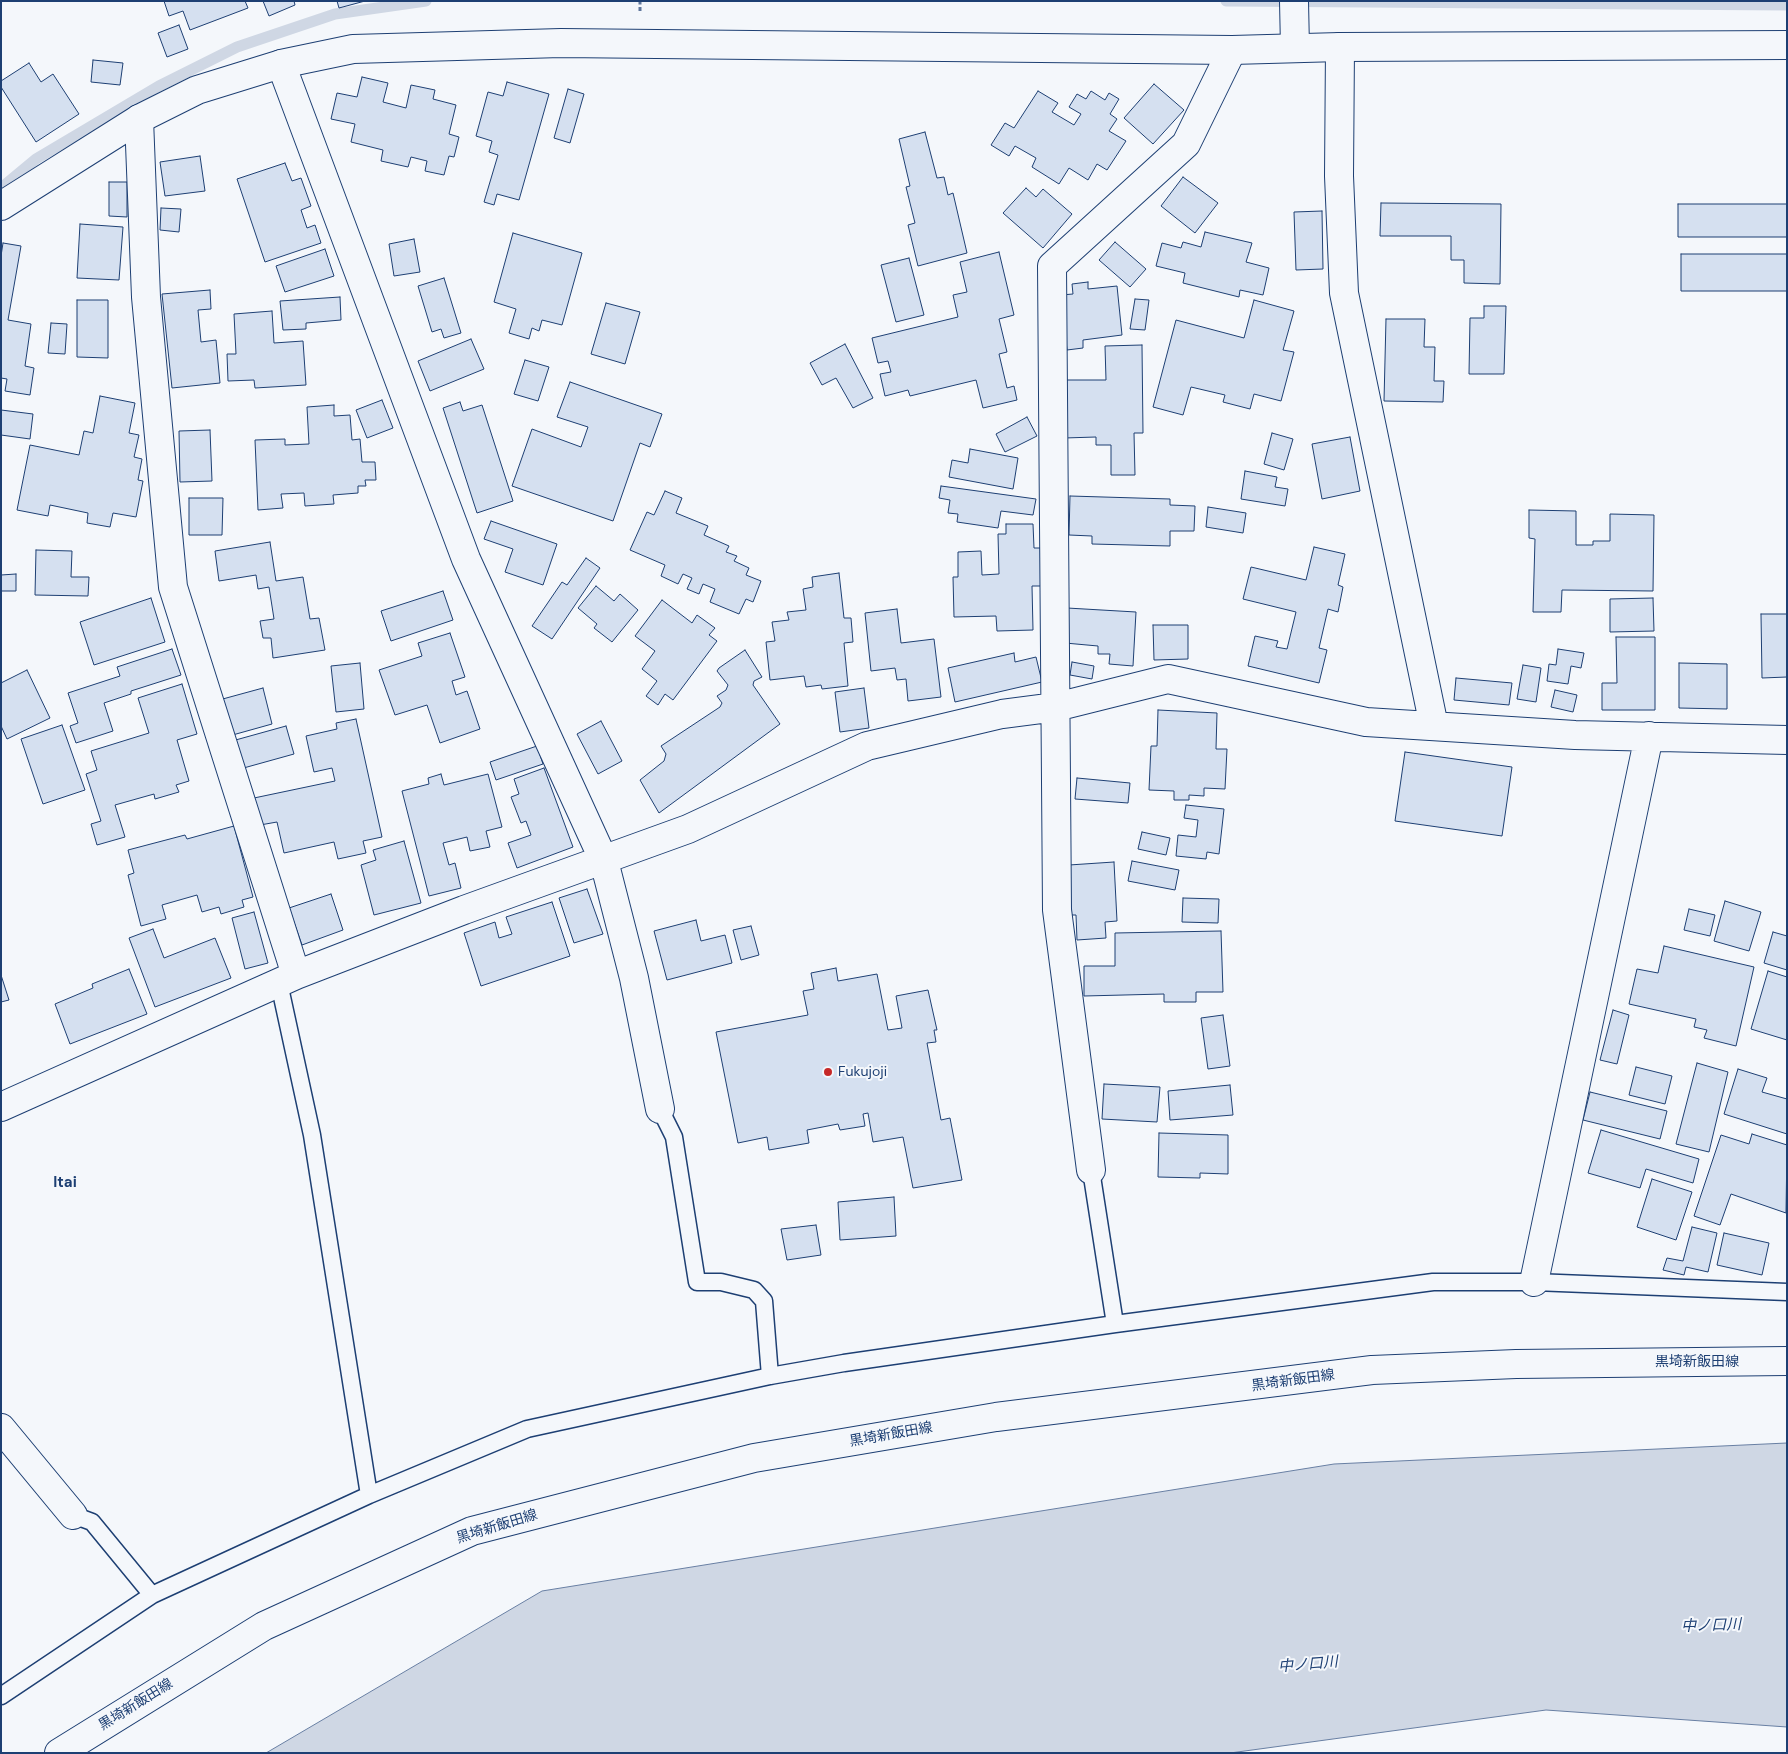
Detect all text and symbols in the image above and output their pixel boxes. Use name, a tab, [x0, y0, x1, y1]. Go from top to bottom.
place label: Fukujoji	[838, 1064, 887, 1080]
marker: Fukujoji	[822, 1066, 834, 1078]
district label: Itai	[53, 1174, 77, 1192]
street label: 黒埼新飯田線	[1655, 1354, 1739, 1370]
street label: 黒埼新飯田線	[1250, 1367, 1336, 1395]
street label: 黒埼新飯田線	[848, 1419, 934, 1451]
street label: 黒埼新飯田線	[454, 1507, 540, 1547]
water label: 中ノ口川	[1681, 1616, 1741, 1636]
water label: 中ノ口川	[1277, 1653, 1339, 1677]
street label: 黒埼新飯田線	[96, 1676, 176, 1734]

